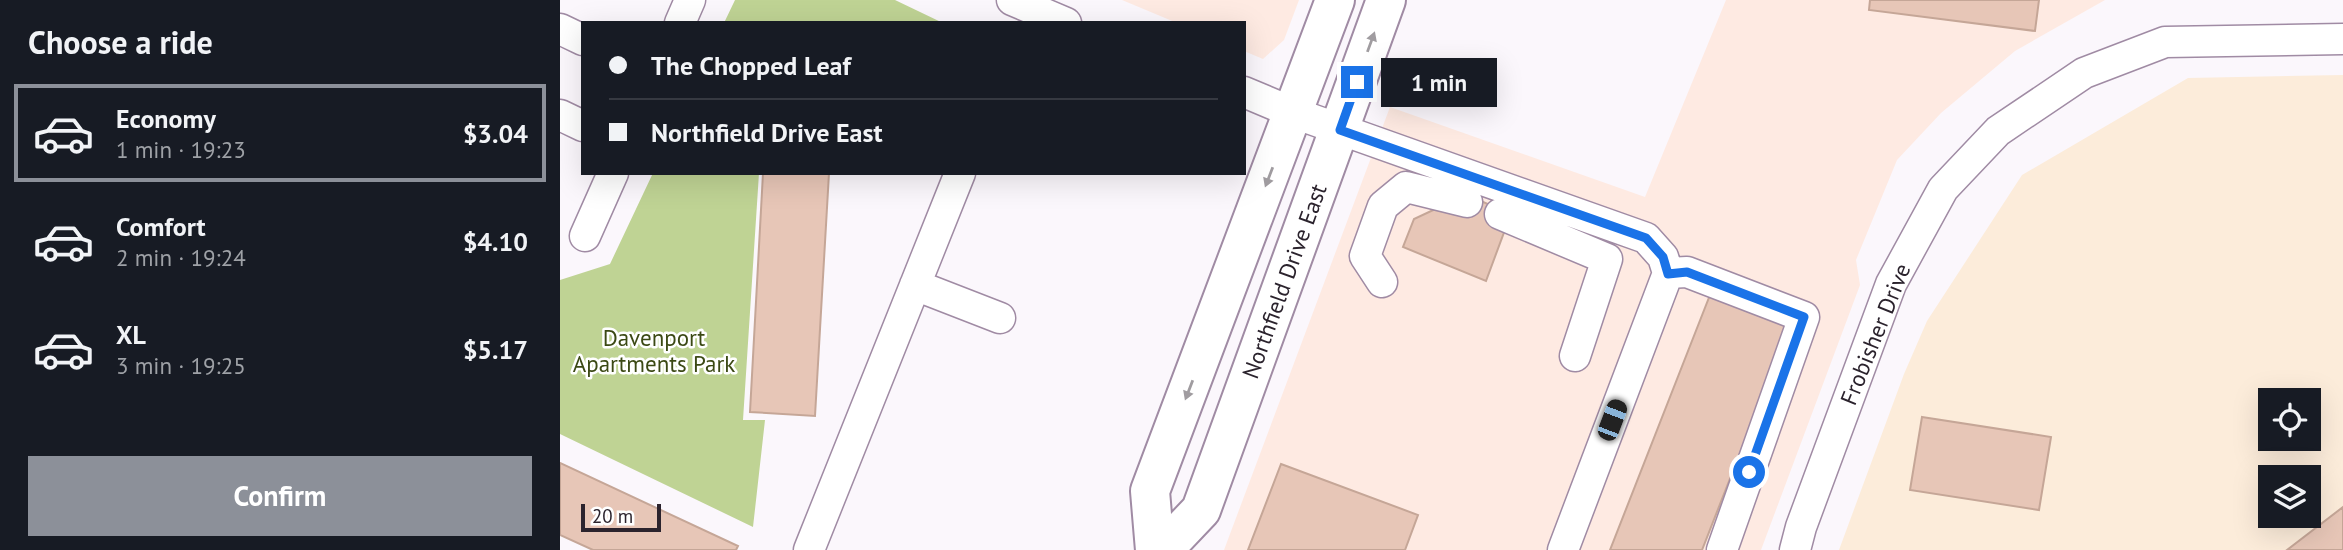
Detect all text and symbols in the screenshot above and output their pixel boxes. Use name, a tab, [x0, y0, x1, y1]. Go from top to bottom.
text: Choose a ride	[28, 21, 213, 63]
one-way arrow	[1366, 32, 1377, 53]
text: The Chopped Leaf	[651, 49, 851, 82]
callout: 1 min	[1382, 57, 1497, 106]
route end	[1341, 66, 1373, 98]
text: 1 min	[1411, 68, 1467, 97]
icon: car	[32, 102, 95, 165]
text: Economy	[116, 102, 216, 135]
text: Northfield Drive East	[651, 116, 882, 149]
text: $3.04	[463, 117, 528, 150]
text: 1 min · 19:23	[116, 135, 246, 164]
one-way arrow	[1263, 166, 1274, 187]
street label: Northfield Drive East	[1235, 180, 1333, 382]
icon: car	[32, 210, 95, 273]
text: Comfort	[116, 210, 206, 243]
text: $4.10	[463, 225, 528, 258]
text: 2 min · 19:24	[116, 243, 246, 272]
street label: Frobisher Drive	[1833, 259, 1917, 409]
icon: car	[32, 318, 95, 381]
text: XL	[116, 318, 146, 351]
park label: Davenport Apartments Park	[573, 323, 735, 378]
text: $5.17	[463, 333, 528, 366]
text: 3 min · 19:25	[116, 351, 246, 380]
one-way arrow	[1183, 379, 1194, 400]
map controls	[2258, 388, 2321, 528]
button: locate	[2258, 388, 2321, 451]
car	[1595, 397, 1630, 443]
button: Confirm	[28, 456, 532, 536]
route start	[1733, 456, 1765, 488]
button: layers	[2258, 465, 2321, 528]
scale bar	[581, 501, 662, 533]
text: 20 m	[592, 504, 633, 528]

